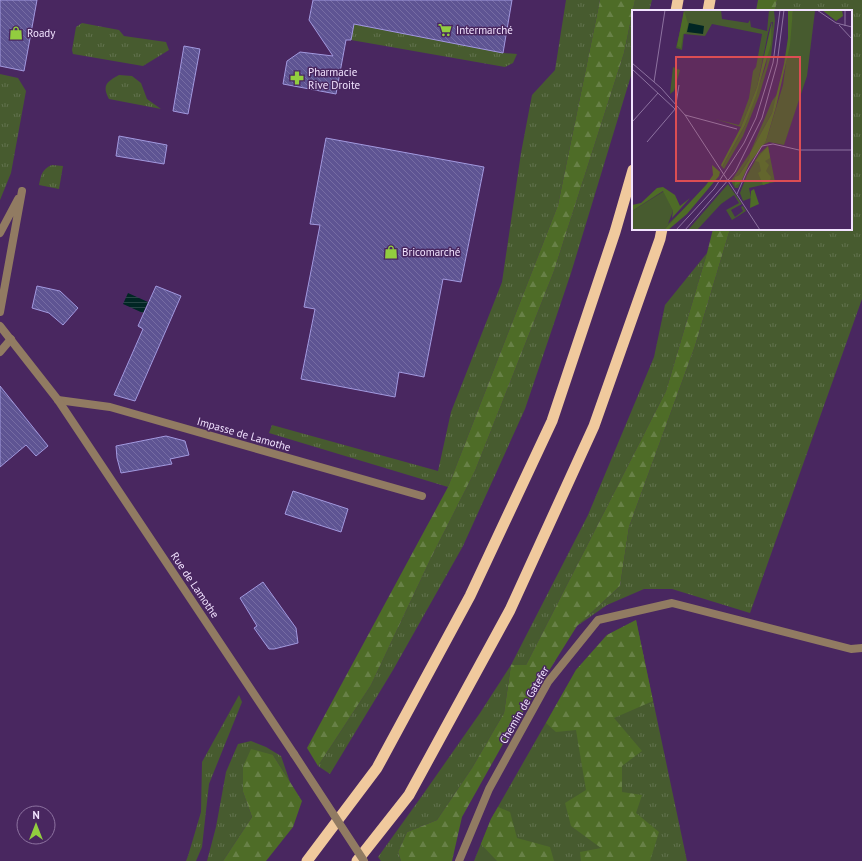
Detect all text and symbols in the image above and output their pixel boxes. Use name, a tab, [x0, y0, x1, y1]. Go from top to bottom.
inset map	[632, 10, 852, 230]
supermarket icon: Intermarché	[437, 22, 453, 38]
place label: Intermarché	[456, 23, 513, 37]
shop icon: Roady	[8, 25, 24, 41]
place label: Roady	[27, 26, 56, 40]
place label: Pharmacie Rive Droite	[308, 65, 361, 92]
pharmacy icon: Pharmacie Rive Droite	[289, 70, 305, 86]
shop icon: Bricomarché	[383, 244, 399, 260]
place label: Bricomarché	[402, 245, 461, 259]
street label: Impasse de Lamothe	[196, 414, 293, 454]
street label: Rue de Lamothe	[168, 549, 222, 621]
street label: Chemin de Gatefer	[496, 663, 552, 746]
north arrow	[16, 805, 56, 845]
text: N	[32, 808, 40, 822]

